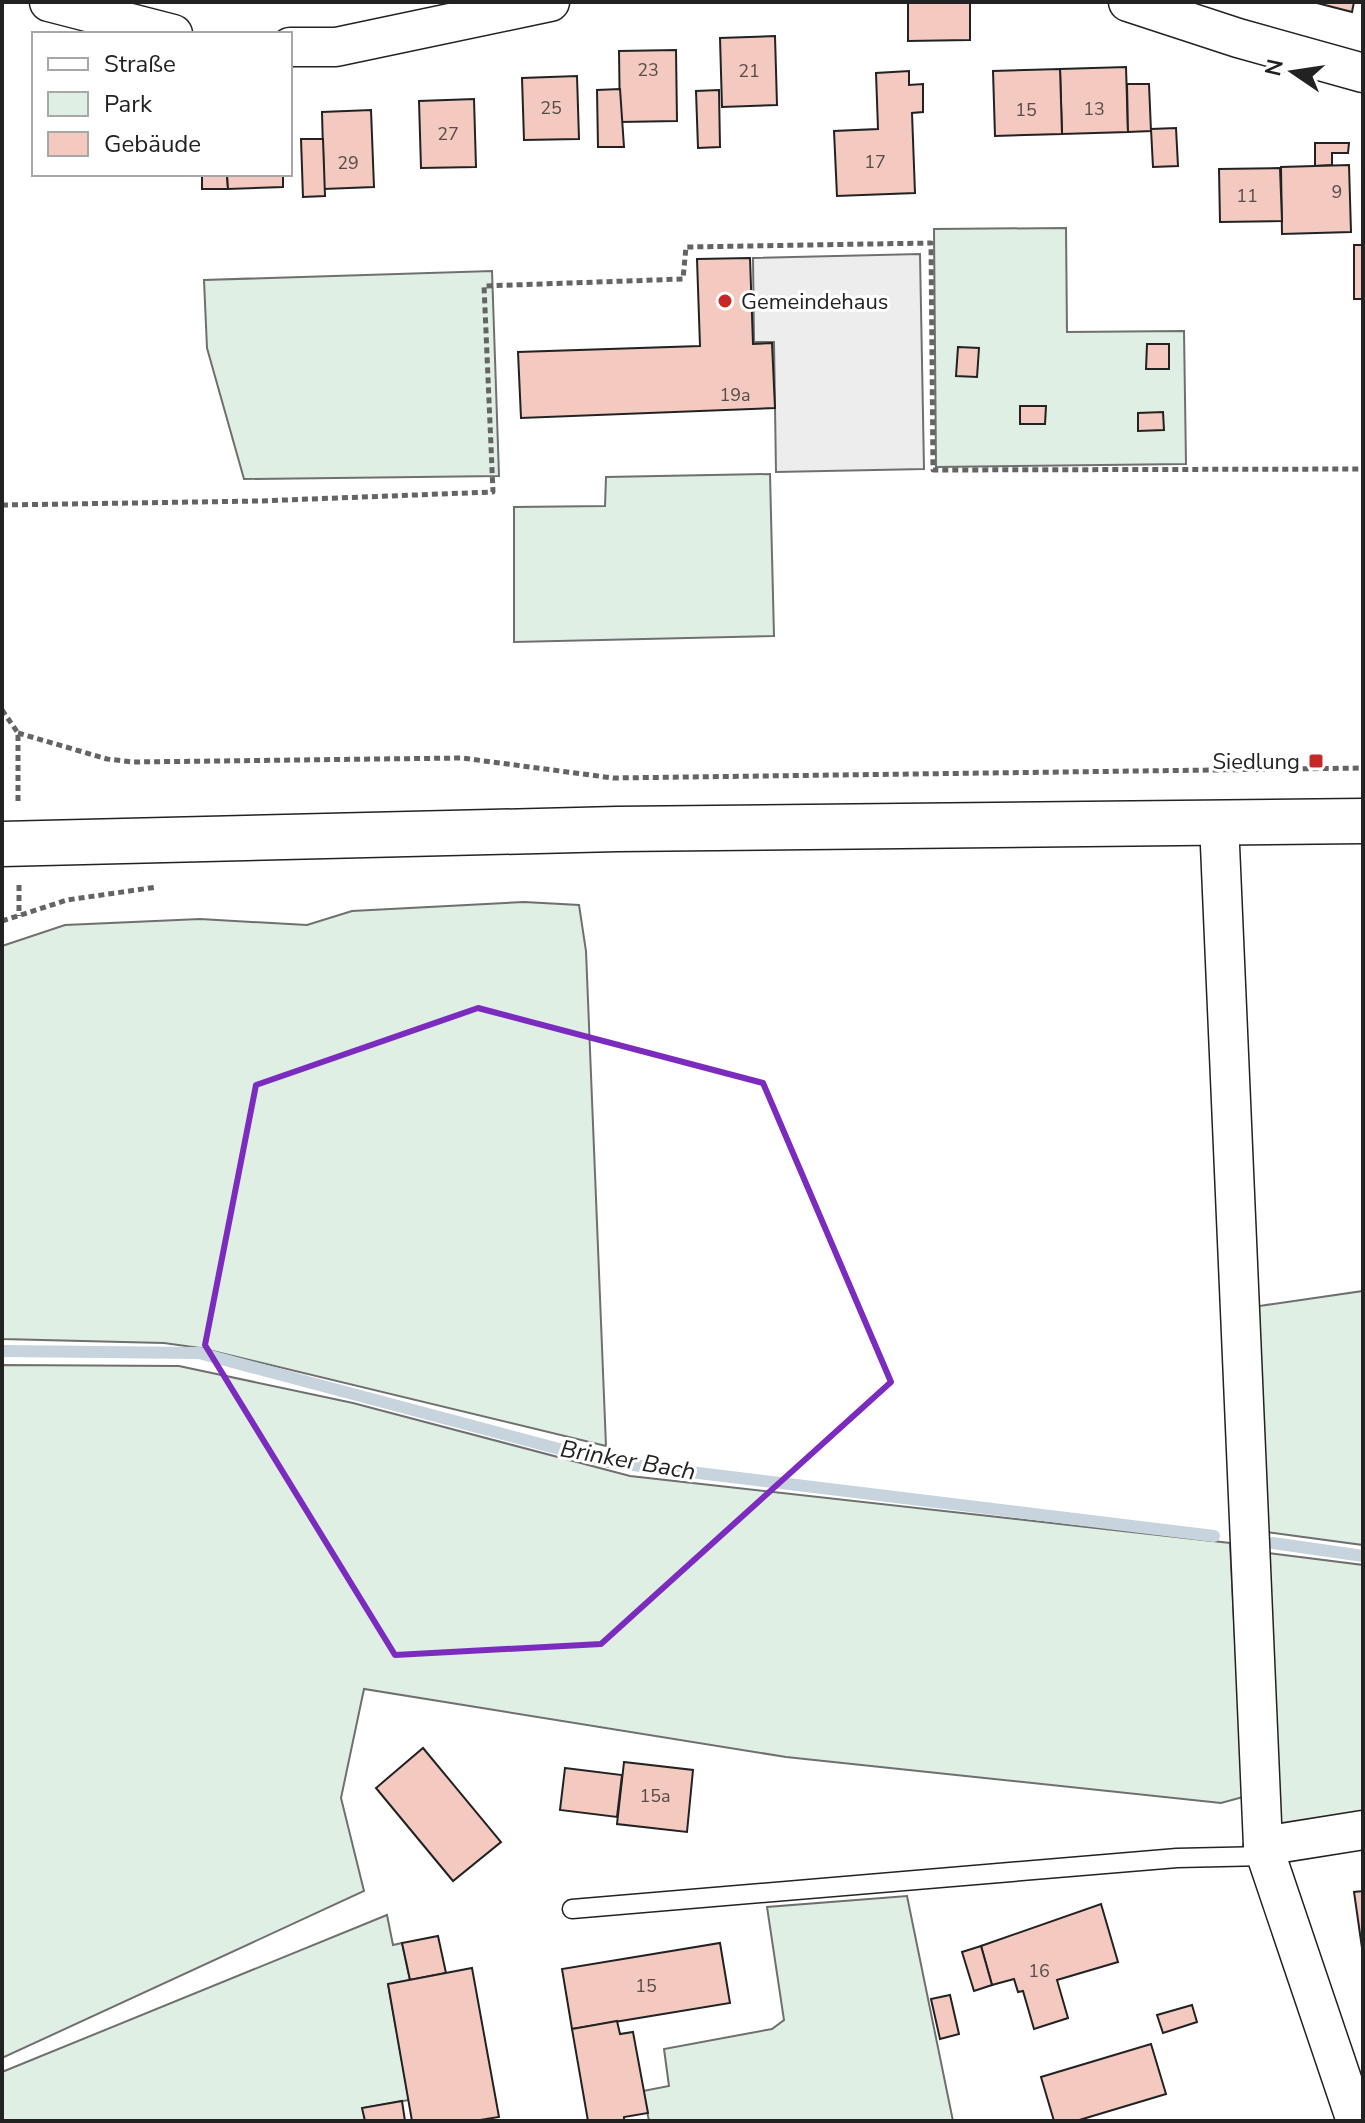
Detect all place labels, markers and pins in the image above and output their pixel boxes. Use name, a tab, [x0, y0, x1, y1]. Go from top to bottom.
place label: Gemeindehaus	[741, 287, 888, 317]
marker: Gemeindehaus	[716, 292, 734, 310]
place label: Siedlung	[1213, 747, 1300, 777]
marker: Siedlung	[1307, 752, 1325, 770]

